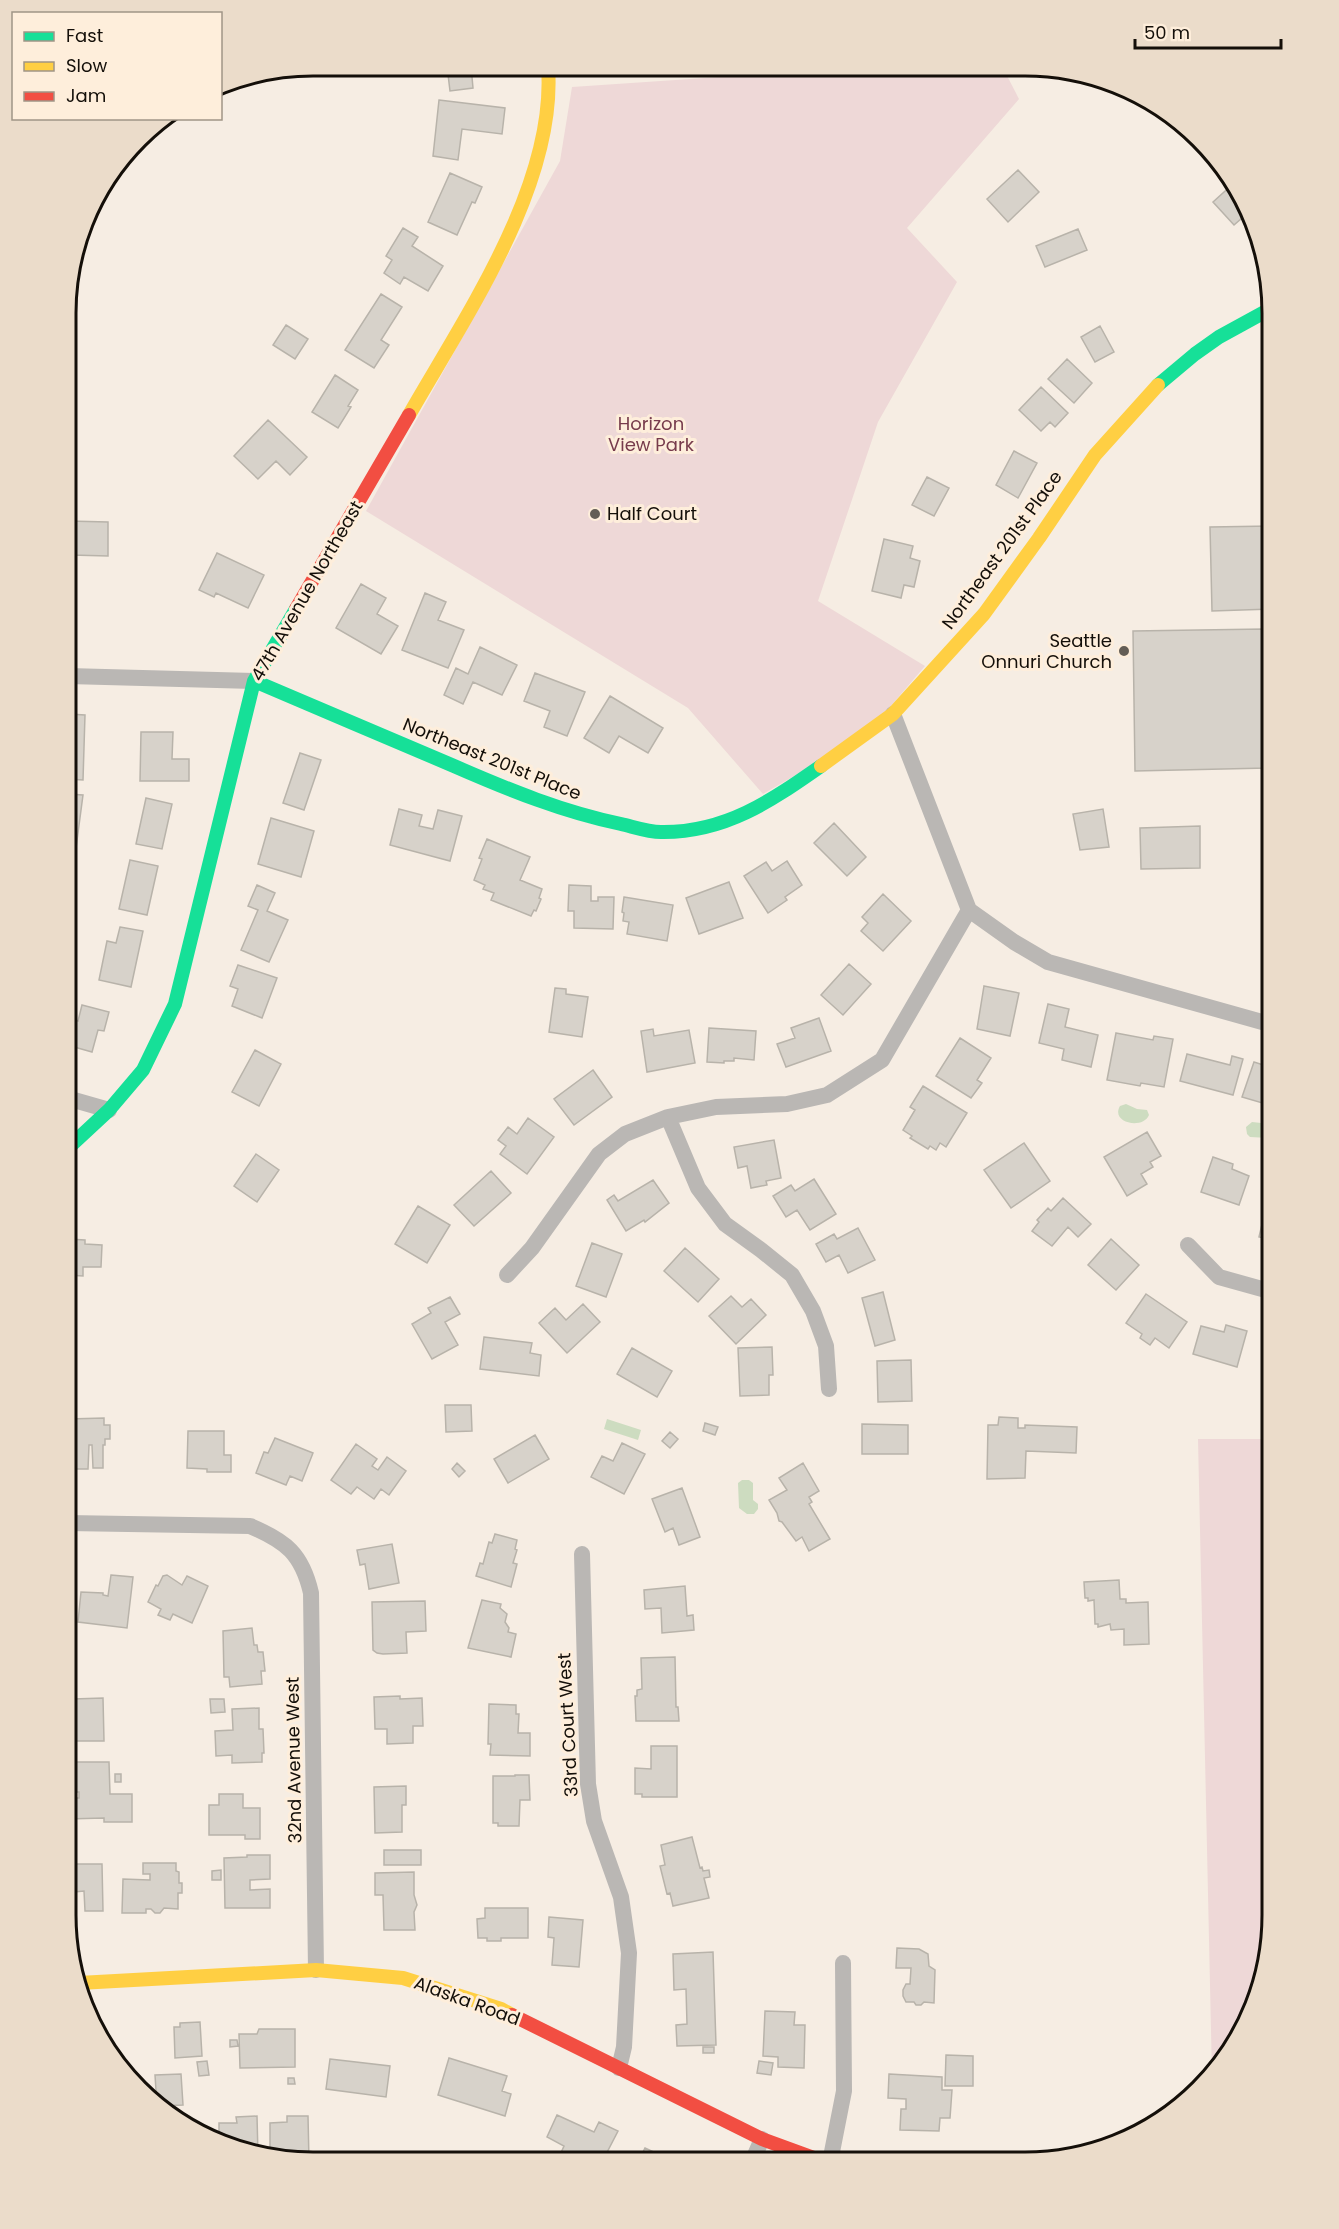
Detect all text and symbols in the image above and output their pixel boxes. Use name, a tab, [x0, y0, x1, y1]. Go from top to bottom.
legend	[12, 12, 222, 120]
scale bar	[1135, 12, 1280, 50]
text: 50 m	[1144, 20, 1190, 45]
text: Fast	[66, 23, 103, 48]
text: Slow	[66, 53, 108, 78]
text: Jam	[66, 83, 106, 108]
park label: Horizon View Park	[608, 411, 695, 457]
street label: Northeast 201st Place	[936, 465, 1068, 634]
street label: 47th Avenue Northeast	[245, 496, 369, 686]
place label: Half Court	[607, 501, 697, 526]
marker: Half Court	[588, 507, 602, 521]
place label: Seattle Onnuri Church	[981, 628, 1112, 674]
marker: Seattle Onnuri Church	[1117, 644, 1131, 658]
street label: Northeast 201st Place	[399, 711, 585, 806]
street label: 33rd Court West	[551, 1652, 584, 1798]
street label: 32nd Avenue West	[280, 1677, 307, 1843]
street label: Alaska Road	[411, 1970, 524, 2031]

